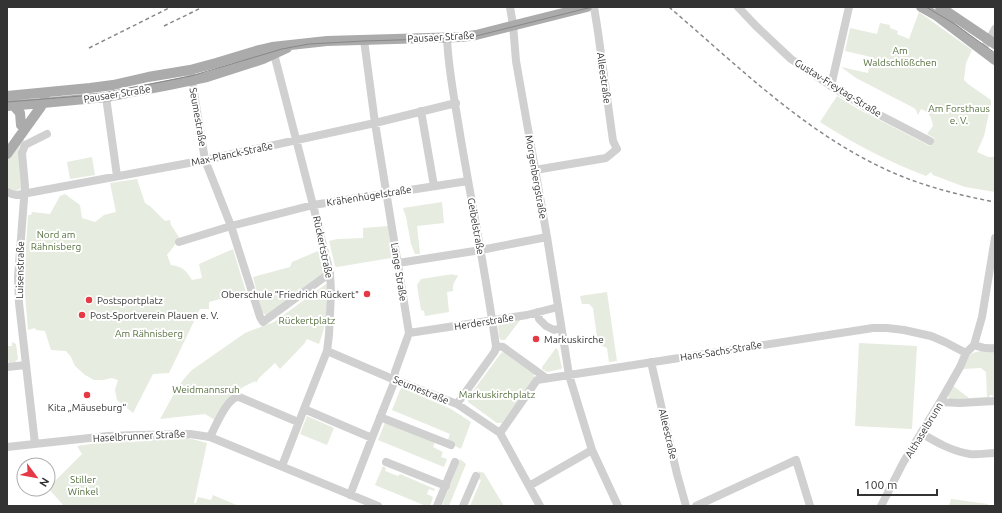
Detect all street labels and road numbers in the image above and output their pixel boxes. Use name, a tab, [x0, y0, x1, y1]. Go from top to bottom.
street label: Pausaer Straße	[407, 30, 475, 44]
street label: Alleestraße	[595, 52, 613, 104]
street label: Gustav-Freytag-Straße	[793, 57, 883, 119]
street label: Pausaer Straße	[83, 83, 151, 105]
street label: Seumestraße	[187, 87, 209, 147]
street label: Morgenbergstraße	[523, 134, 549, 220]
street label: Max-Planck-Straße	[190, 140, 274, 168]
street label: Krähenhügelstraße	[326, 184, 412, 208]
street label: Geibelstraße	[466, 197, 486, 255]
street label: Rückertstraße	[311, 215, 335, 279]
street label: Luisenstraße	[14, 241, 26, 299]
street label: Lange Straße	[389, 242, 409, 302]
street label: Herderstraße	[453, 312, 515, 332]
street label: Hans-Sachs-Straße	[679, 339, 763, 363]
street label: Seumestraße	[391, 374, 451, 406]
street label: Althaselbrunn	[903, 400, 945, 460]
street label: Alleestraße	[657, 408, 679, 460]
street label: Haselbrunner Straße	[92, 428, 186, 444]

